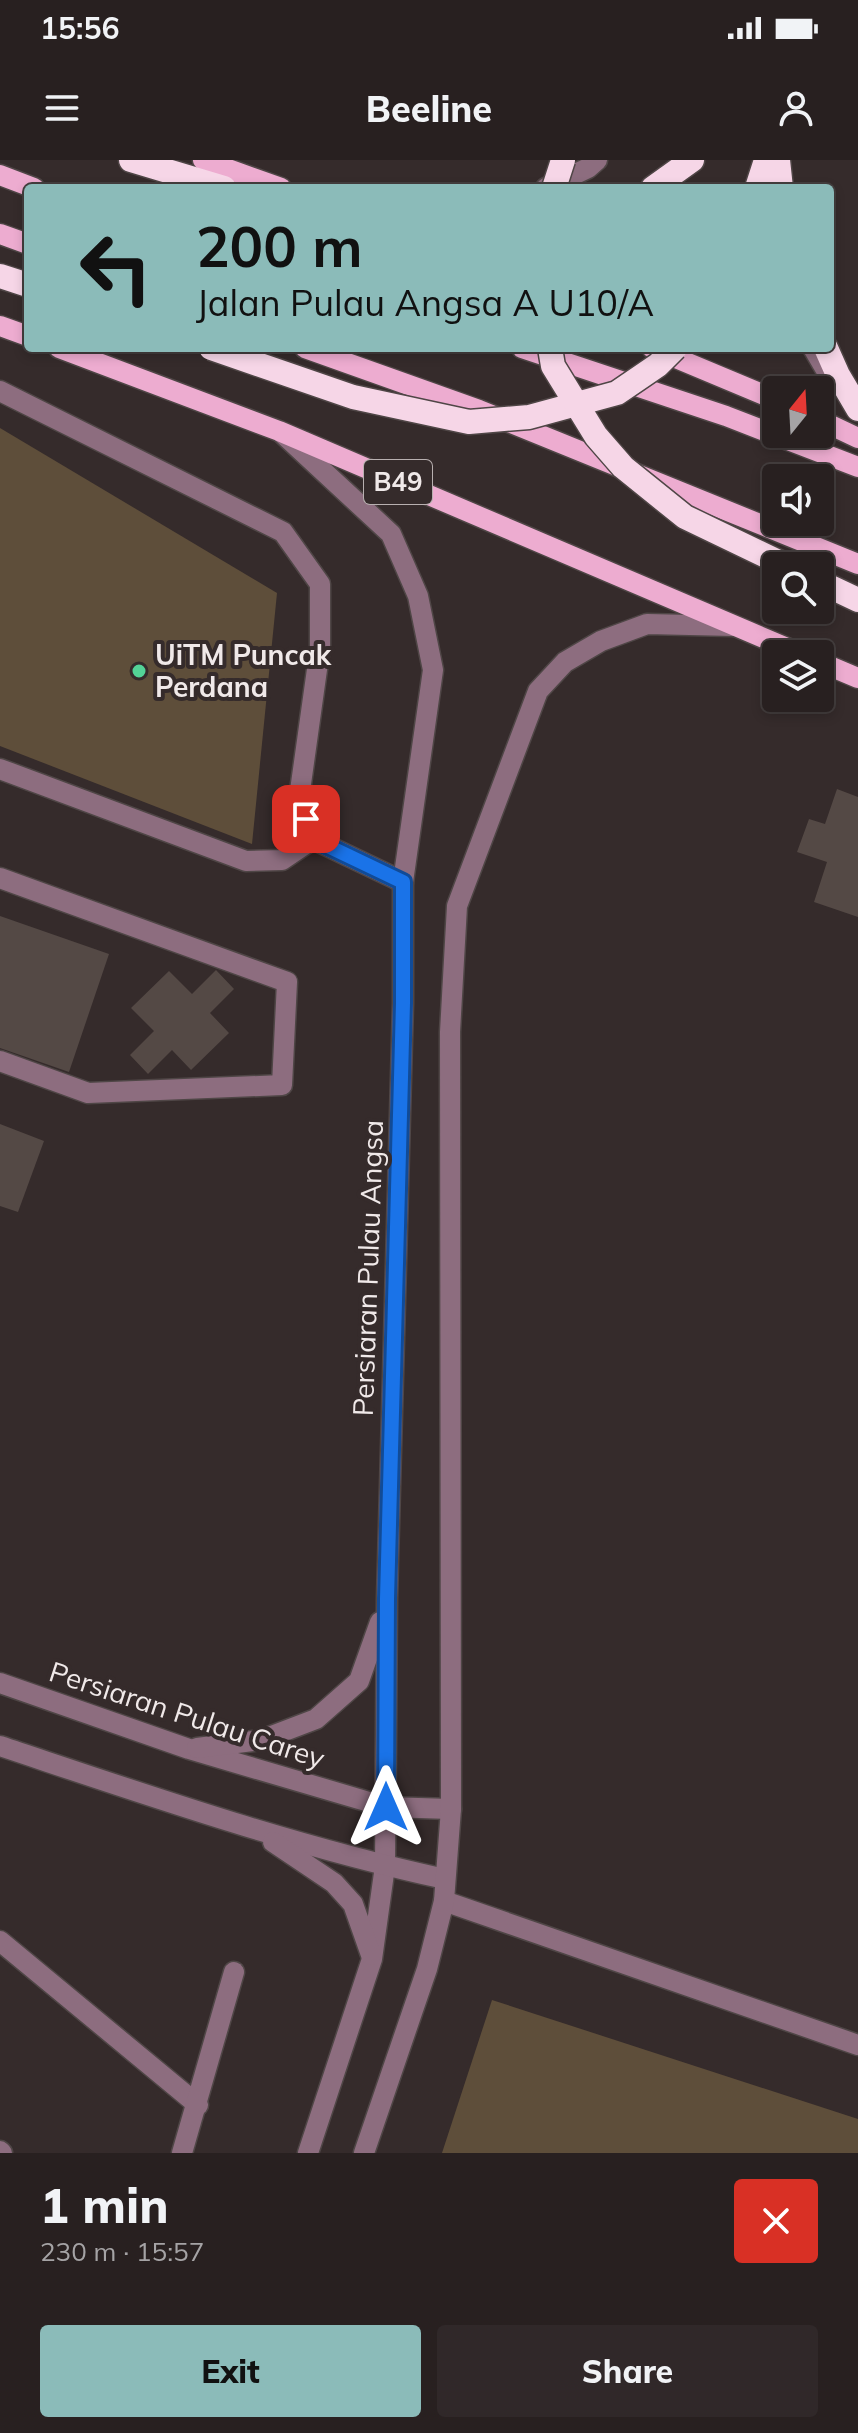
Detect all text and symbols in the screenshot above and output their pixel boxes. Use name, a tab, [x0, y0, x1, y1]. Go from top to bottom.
text: 15:56	[40, 9, 119, 47]
icon: menu	[40, 86, 84, 130]
text: Beeline	[366, 86, 492, 131]
icon: person	[774, 86, 818, 130]
text: 200 m	[196, 211, 363, 281]
icon: left	[64, 216, 168, 320]
text: Jalan Pulau Angsa A U10/A	[196, 280, 654, 325]
north arrow	[762, 376, 834, 448]
map controls	[762, 376, 834, 712]
road number: B49	[364, 460, 432, 504]
button: sound	[762, 464, 834, 536]
button: search	[762, 552, 834, 624]
place label: UiTM Puncak Perdana	[155, 637, 332, 704]
button: layers	[762, 640, 834, 712]
marker: UiTM Puncak Perdana	[130, 662, 148, 680]
pin	[272, 785, 340, 853]
icon: arrive	[284, 797, 328, 841]
street label: Persiaran Pulau Angsa	[345, 1119, 390, 1417]
street label: Persiaran Pulau Carey	[45, 1653, 329, 1776]
position arrow	[344, 1765, 428, 1849]
text: 1 min	[40, 2175, 169, 2235]
button: close	[734, 2179, 818, 2263]
text: 230 m · 15:57	[40, 2235, 204, 2268]
button: Exit	[40, 2325, 421, 2417]
button: Share	[437, 2325, 818, 2417]

